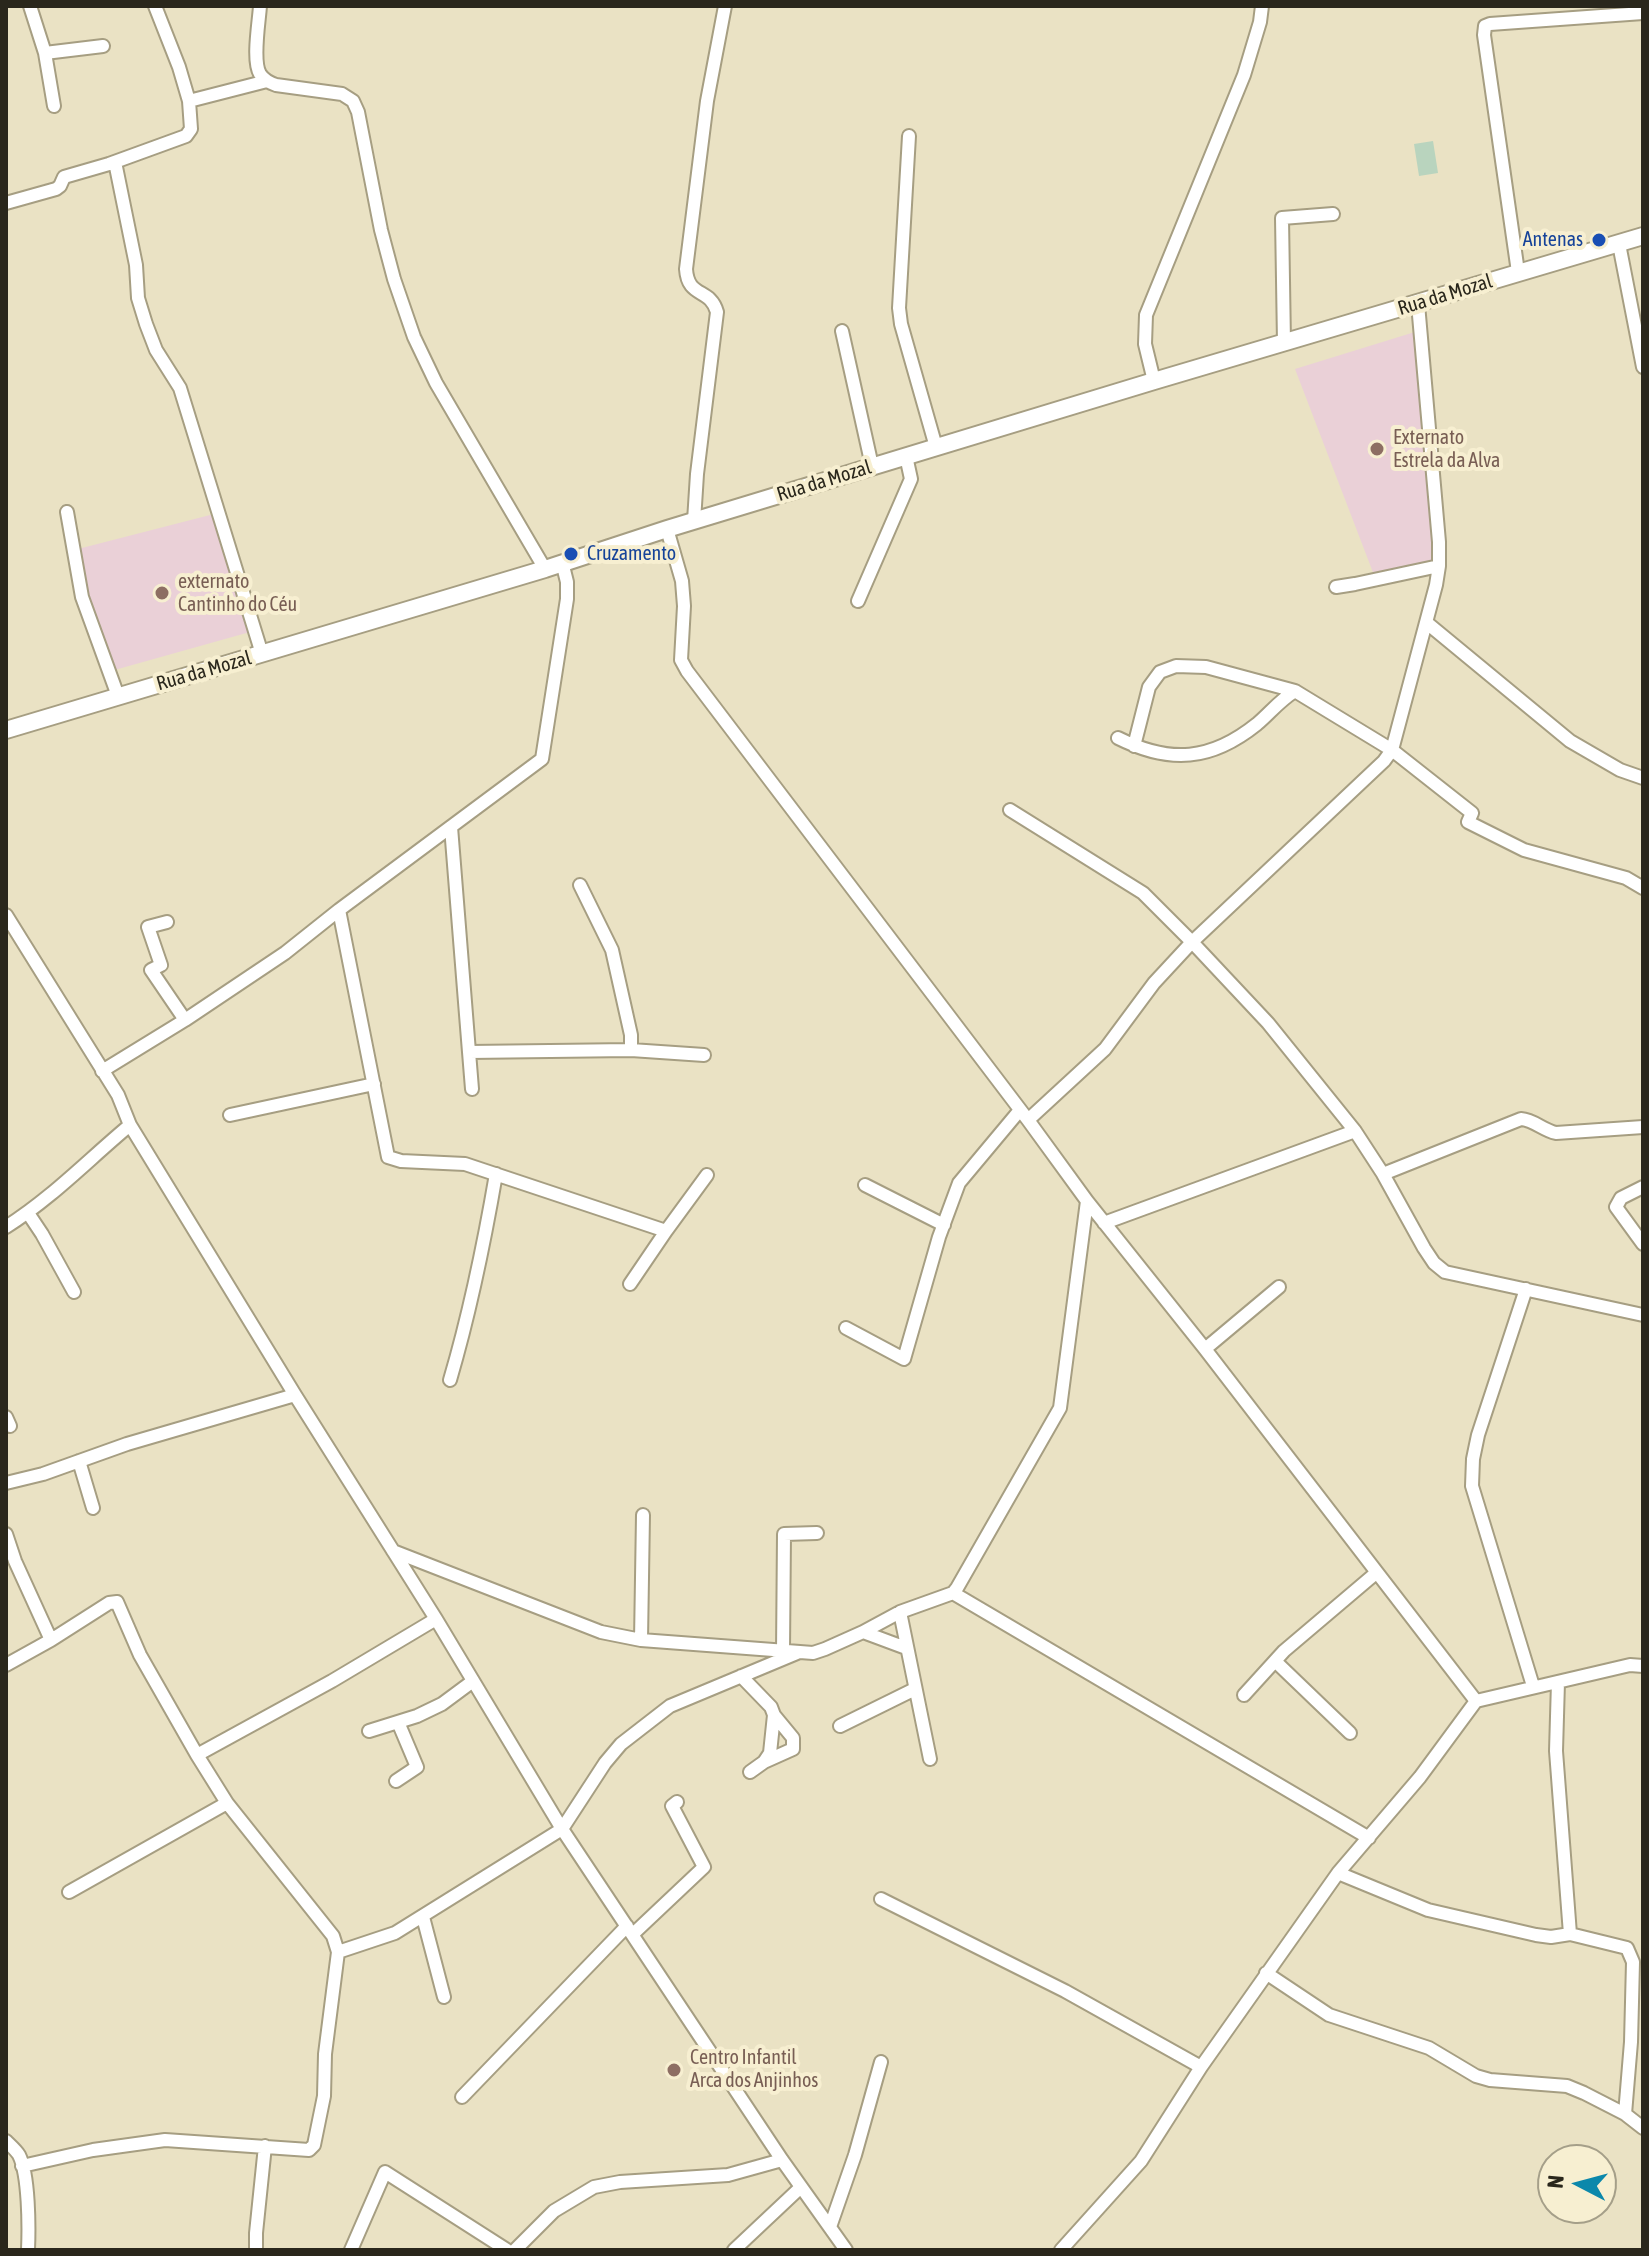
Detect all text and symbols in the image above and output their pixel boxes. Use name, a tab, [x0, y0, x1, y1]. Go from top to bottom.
place label: Antenas	[1523, 228, 1583, 252]
marker: Antenas	[1590, 231, 1608, 249]
street label: Rua da Mozal	[1395, 269, 1495, 321]
place label: Externato Estrela da Alva	[1393, 426, 1500, 473]
marker: Externato Estrela da Alva	[1368, 440, 1386, 458]
street label: Rua da Mozal	[774, 455, 874, 507]
place label: Cruzamento	[587, 542, 676, 566]
marker: Cruzamento	[562, 545, 580, 563]
place label: externato Cantinho do Céu	[178, 570, 297, 617]
marker: externato Cantinho do Céu	[153, 584, 171, 602]
street label: Rua da Mozal	[154, 646, 254, 696]
place label: Centro Infantil Arca dos Anjinhos	[690, 2046, 818, 2093]
marker: Centro Infantil Arca dos Anjinhos	[665, 2061, 683, 2079]
north arrow	[1537, 2144, 1617, 2224]
text: N	[1542, 2174, 1569, 2190]

